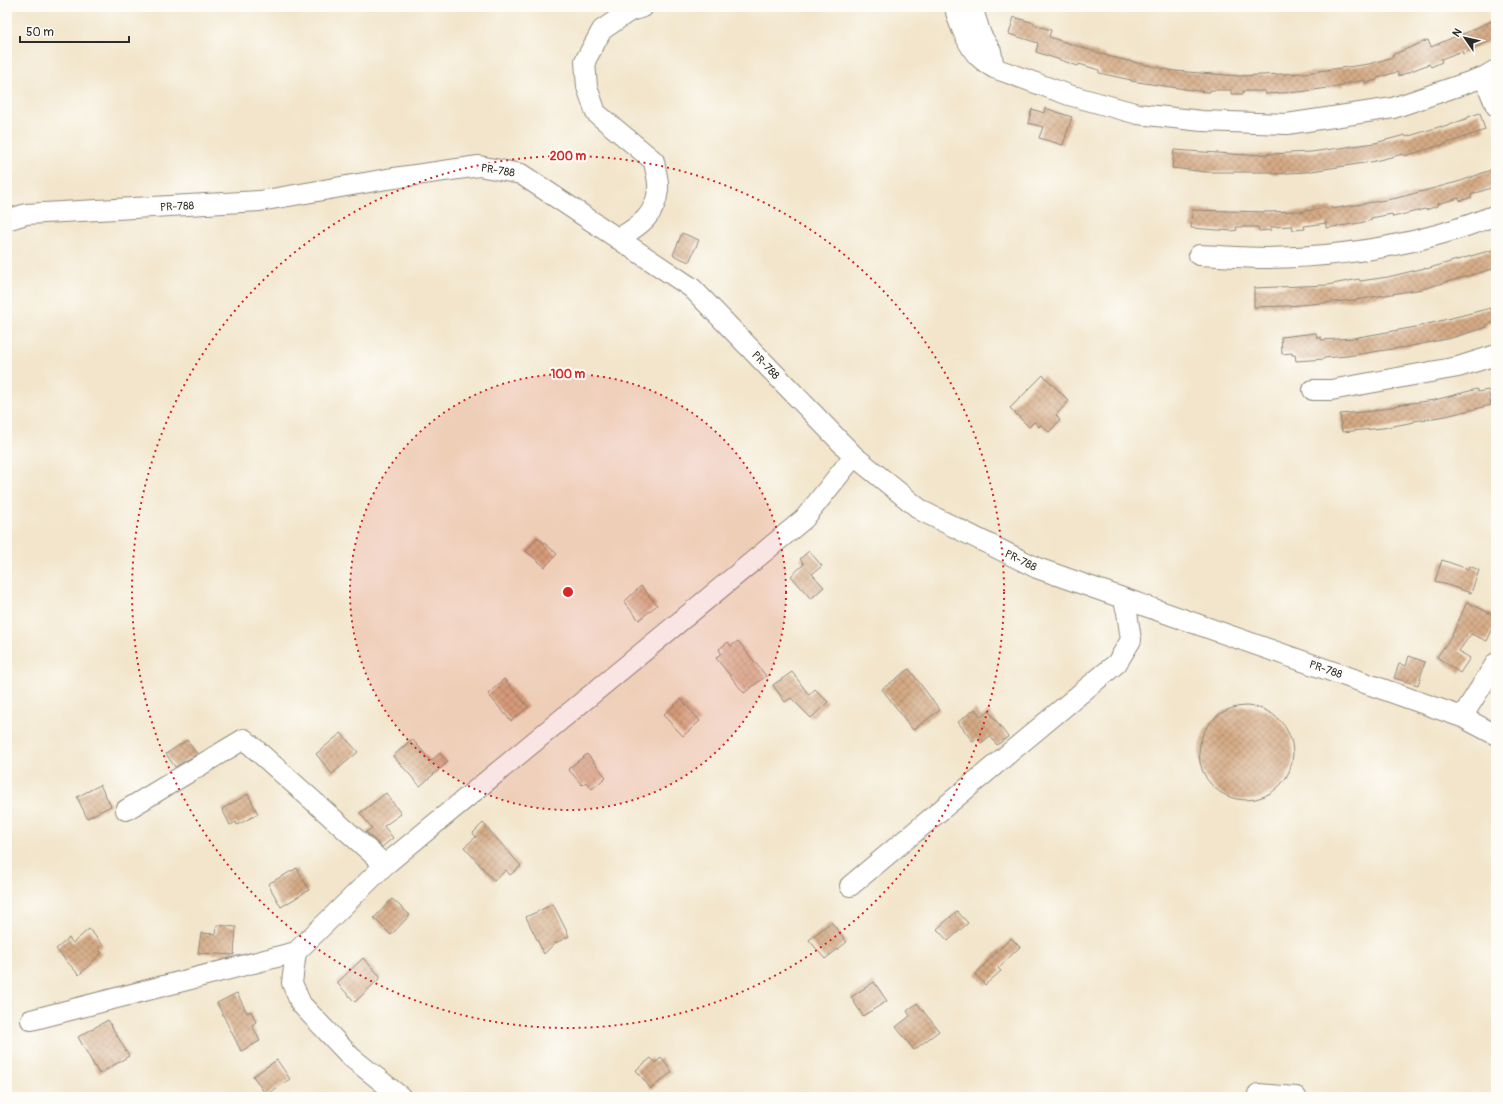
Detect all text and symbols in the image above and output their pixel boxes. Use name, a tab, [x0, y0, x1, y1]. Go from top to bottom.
scale bar	[20, 18, 129, 44]
north arrow	[1445, 18, 1485, 58]
text: 50 m	[26, 25, 54, 40]
text: N	[1450, 26, 1465, 39]
text: 200 m	[550, 149, 587, 164]
street label: PR-788	[480, 161, 516, 180]
street label: PR-788	[160, 199, 195, 214]
street label: PR-788	[749, 349, 782, 382]
text: 100 m	[551, 367, 586, 382]
street label: PR-788	[1003, 547, 1039, 574]
centre of rings	[561, 585, 575, 599]
street label: PR-788	[1308, 658, 1344, 681]

